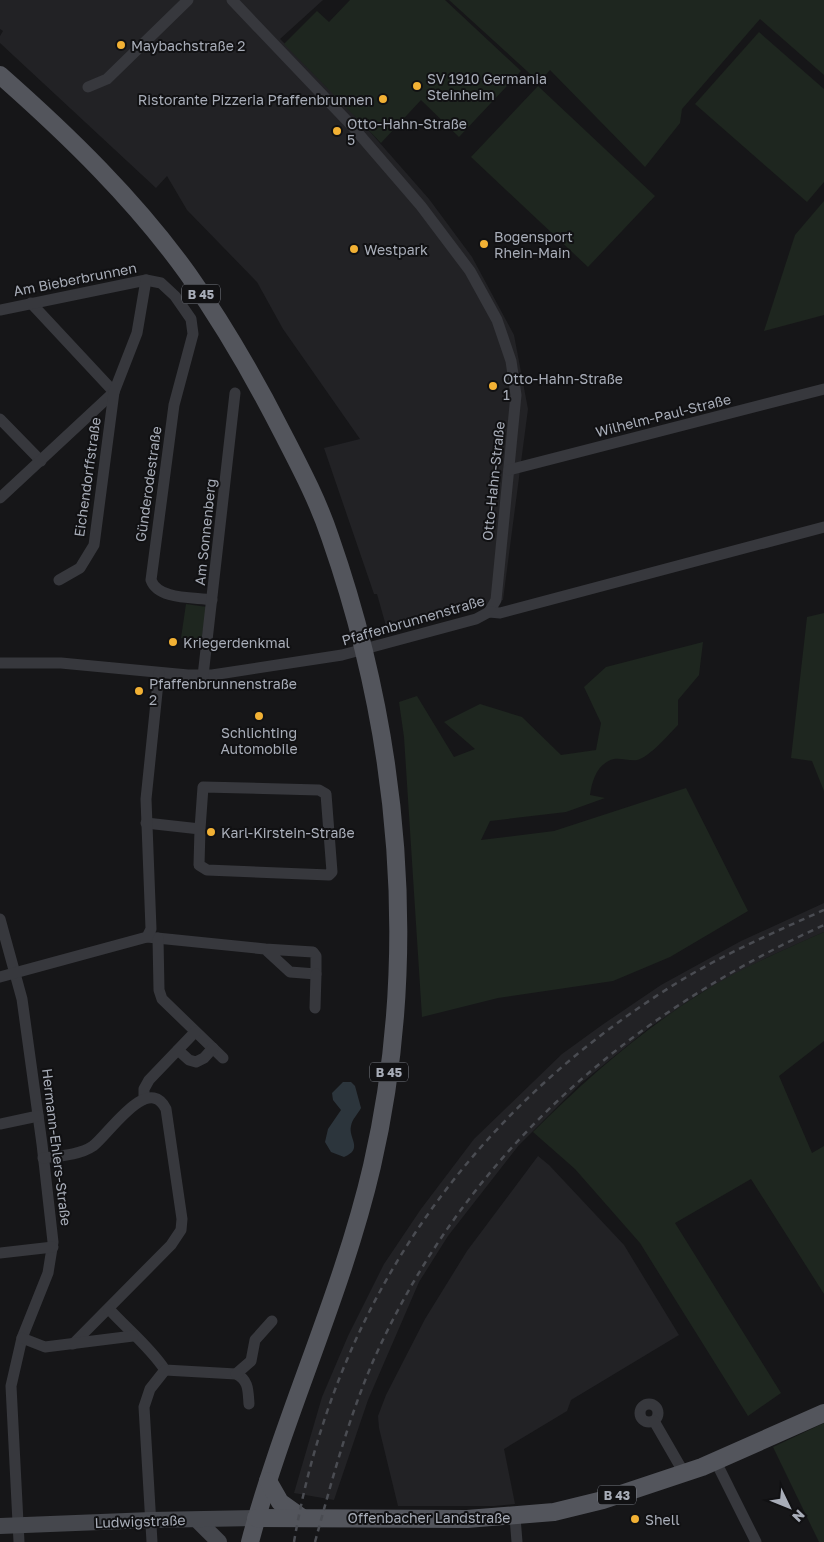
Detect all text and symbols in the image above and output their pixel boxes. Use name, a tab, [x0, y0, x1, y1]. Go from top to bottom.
place label: Maybachstraße 2	[131, 37, 245, 54]
marker: Maybachstraße 2	[115, 39, 127, 51]
place label: SV 1910 Germania Steinheim	[427, 70, 547, 103]
marker: SV 1910 Germania Steinheim	[411, 80, 423, 92]
place label: Ristorante Pizzeria Pfaffenbrunnen	[138, 91, 373, 108]
marker: Ristorante Pizzeria Pfaffenbrunnen	[377, 93, 389, 105]
place label: Otto-Hahn-Straße 5	[347, 115, 467, 148]
marker: Otto-Hahn-Straße 5	[331, 125, 343, 137]
place label: Bogensport Rhein-Main	[494, 228, 573, 261]
marker: Bogensport Rhein-Main	[478, 238, 490, 250]
place label: Westpark	[364, 241, 428, 258]
marker: Westpark	[348, 243, 360, 255]
street label: Am Bieberbrunnen	[12, 259, 138, 299]
road number: B 45	[182, 284, 220, 304]
place label: Otto-Hahn-Straße 1	[503, 370, 623, 403]
marker: Otto-Hahn-Straße 1	[487, 380, 499, 392]
street label: Wilhelm-Paul-Straße	[594, 390, 732, 440]
street label: Eichendorffstraße	[70, 416, 104, 538]
street label: Otto-Hahn-Straße	[478, 420, 508, 542]
street label: Günderodestraße	[131, 425, 165, 543]
street label: Am Sonnenberg	[191, 478, 219, 586]
street label: Pfaffenbrunnenstraße	[340, 591, 486, 649]
place label: Kriegerdenkmal	[183, 634, 290, 651]
marker: Kriegerdenkmal	[167, 636, 179, 648]
place label: Pfaffenbrunnenstraße 2	[149, 675, 297, 708]
marker: Pfaffenbrunnenstraße 2	[133, 685, 145, 697]
marker: Schlichting Automobile	[253, 710, 265, 722]
place label: Schlichting Automobile	[220, 724, 298, 757]
place label: Karl-Kirstein-Straße	[221, 824, 355, 841]
marker: Karl-Kirstein-Straße	[205, 826, 217, 838]
road number: B 45	[370, 1062, 408, 1082]
street label: Hermann-Ehlers-Straße	[39, 1067, 75, 1227]
north arrow	[764, 1482, 814, 1532]
road number: B 43	[598, 1486, 636, 1504]
text: N	[789, 1507, 809, 1526]
street label: Offenbacher Landstraße	[348, 1509, 510, 1526]
street label: Ludwigstraße	[94, 1511, 186, 1531]
place label: Shell	[645, 1511, 680, 1528]
marker: Shell	[629, 1513, 641, 1525]

